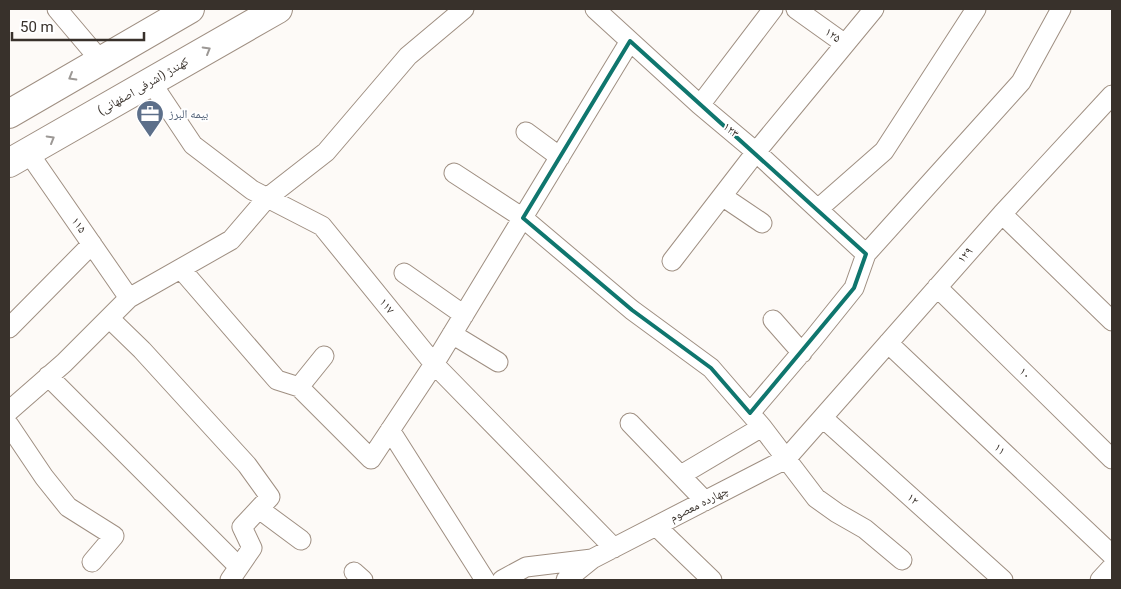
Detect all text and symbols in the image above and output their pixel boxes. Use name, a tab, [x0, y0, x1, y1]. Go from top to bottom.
scale bar	[12, 10, 145, 42]
text: 50 m	[20, 18, 54, 36]
street label: ۱۲۵	[822, 25, 844, 45]
one-way arrow	[202, 46, 211, 56]
street label: کهندژ (اشرفی اصفهانی)	[95, 54, 191, 118]
one-way arrow	[69, 71, 78, 81]
office icon: بیمه البرز	[135, 99, 165, 138]
place label: بیمه البرز	[168, 107, 208, 121]
street label: ۱۲۳	[720, 119, 742, 141]
one-way arrow	[46, 135, 55, 145]
street label: ۱۱۵	[69, 214, 89, 236]
street label: ۱۲۹	[954, 244, 976, 266]
street label: ۱۱۷	[376, 295, 398, 317]
street label: ۱۰	[1016, 364, 1034, 382]
street label: ۱۱	[991, 440, 1009, 458]
street label: چهارده معصوم	[667, 483, 731, 526]
street label: ۱۲	[904, 490, 922, 508]

